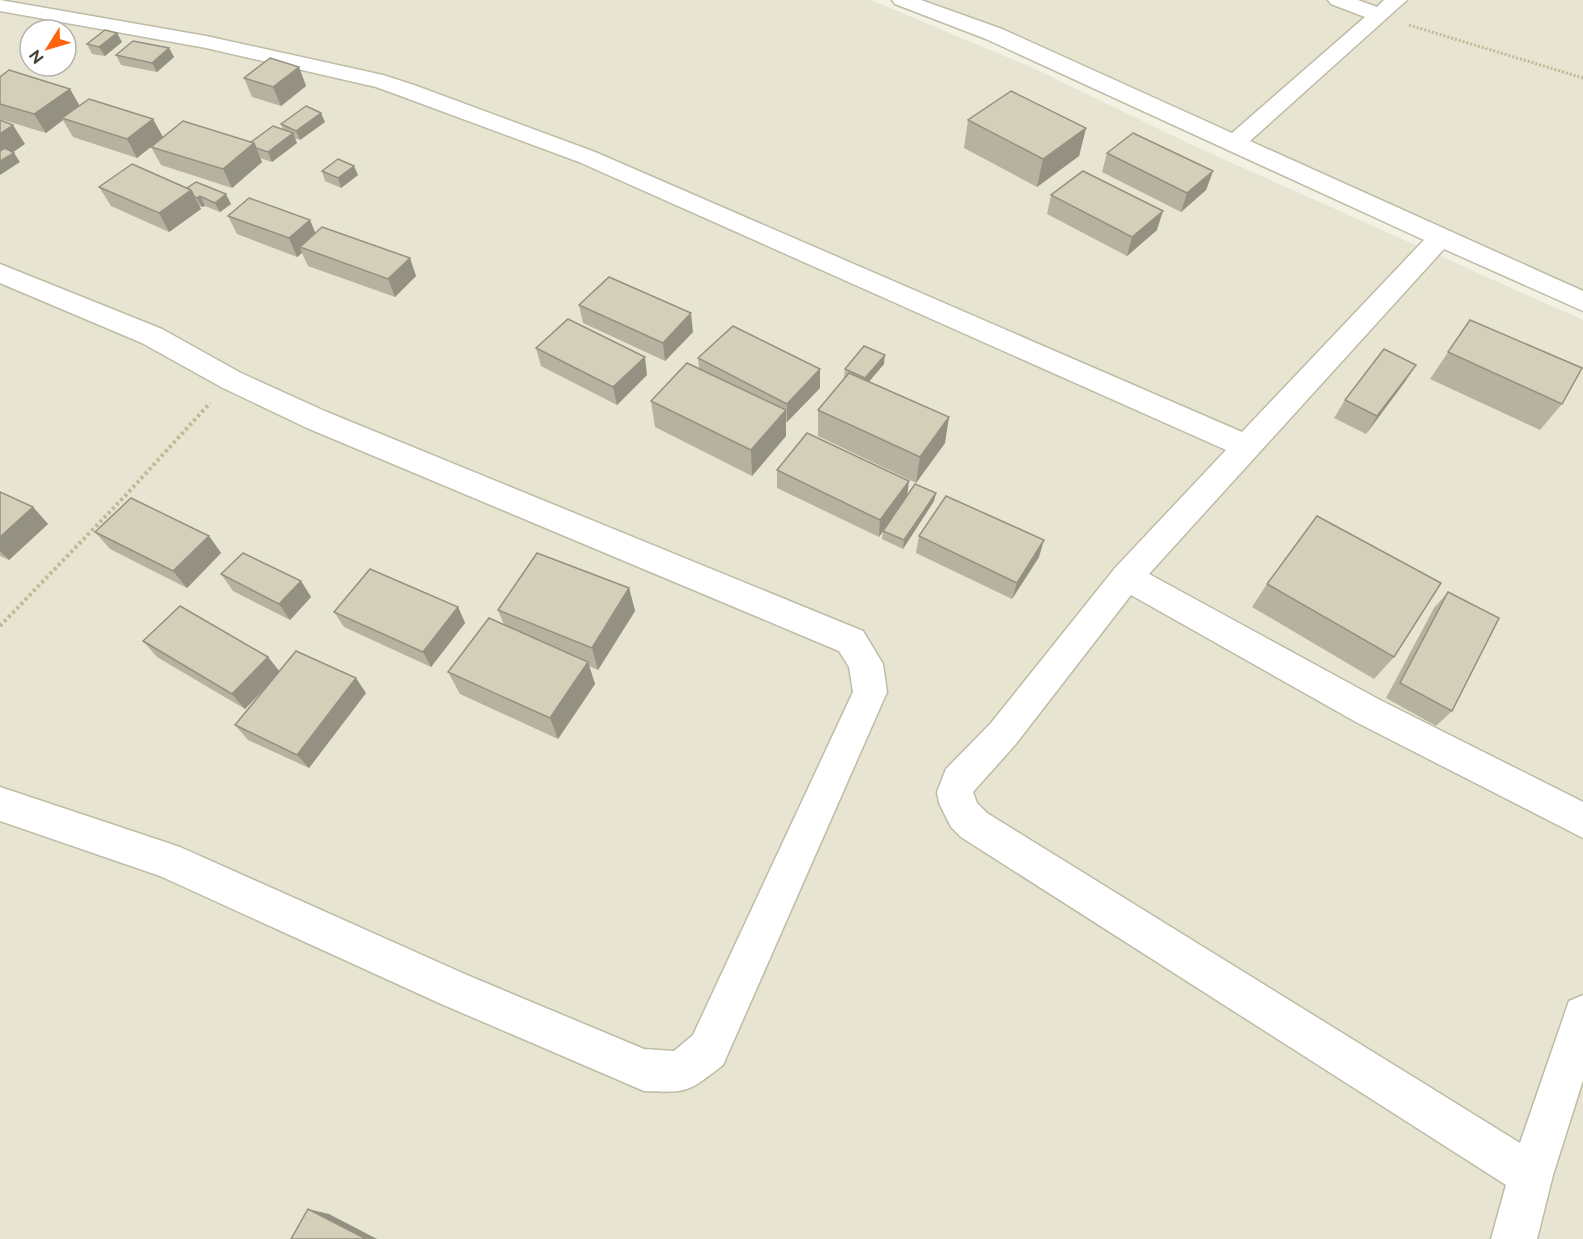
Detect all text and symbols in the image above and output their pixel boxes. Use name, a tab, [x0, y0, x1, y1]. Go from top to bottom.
north arrow	[18, 18, 78, 78]
text: N	[25, 46, 48, 67]

